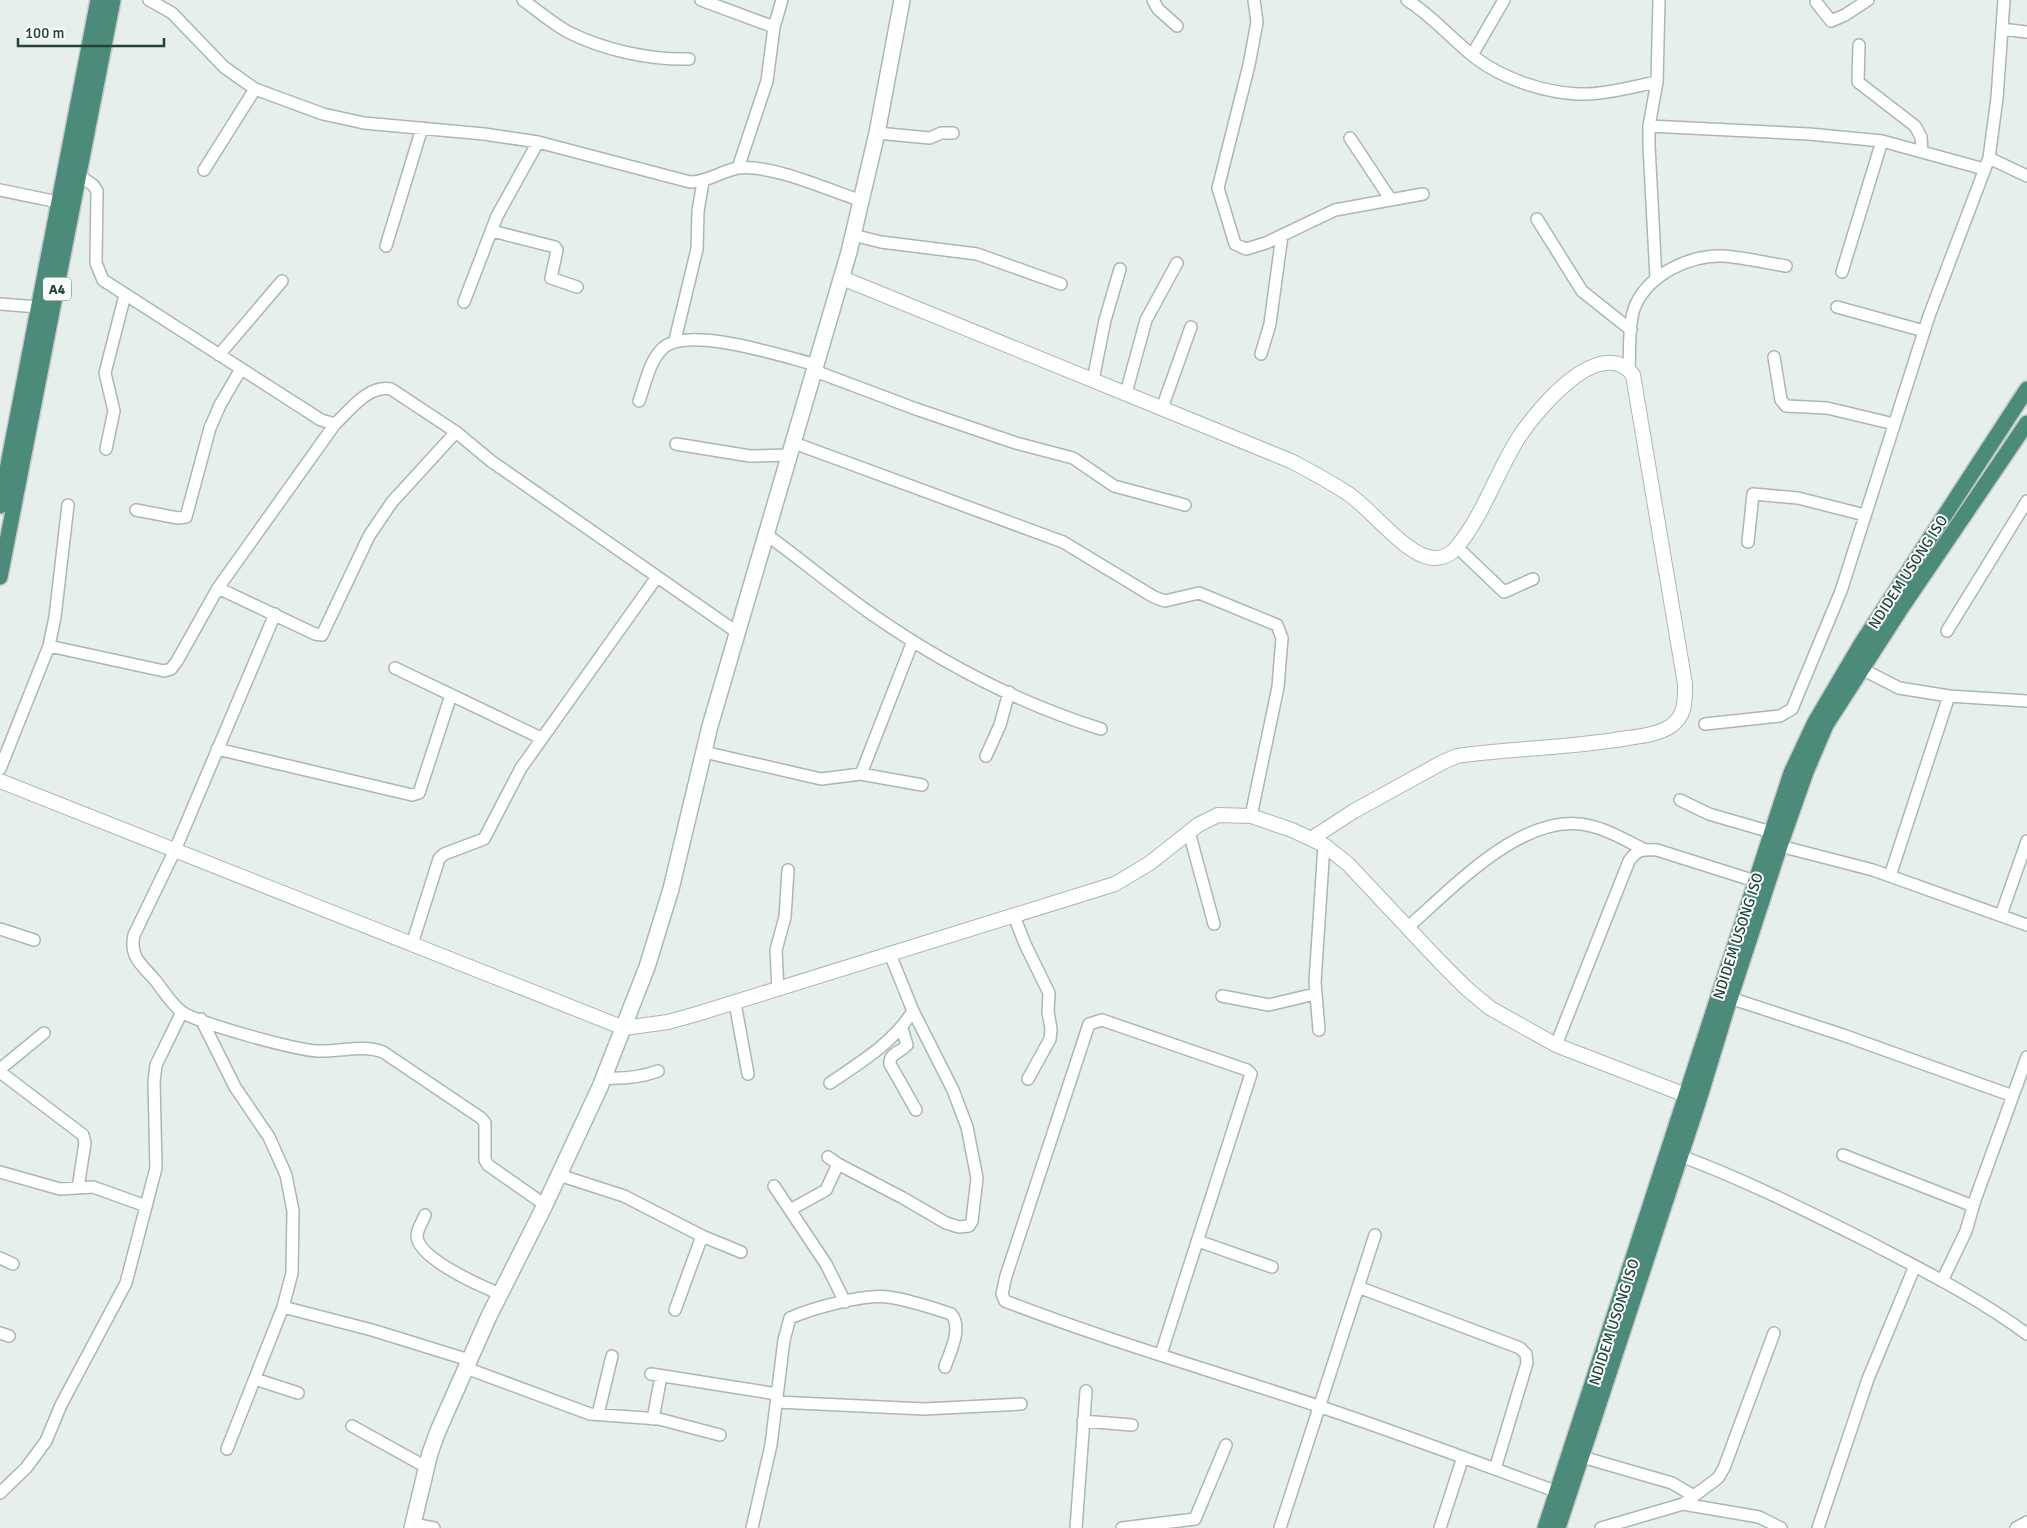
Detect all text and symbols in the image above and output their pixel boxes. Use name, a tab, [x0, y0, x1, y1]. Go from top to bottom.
scale bar	[18, 15, 164, 47]
text: 100 m	[25, 24, 65, 42]
road number: A4	[43, 278, 71, 300]
street label: NDIDEM USONG ISO	[1865, 512, 1952, 632]
street label: NDIDEM USONG ISO	[1709, 870, 1767, 1001]
street label: NDIDEM USONG ISO	[1585, 1256, 1643, 1387]

